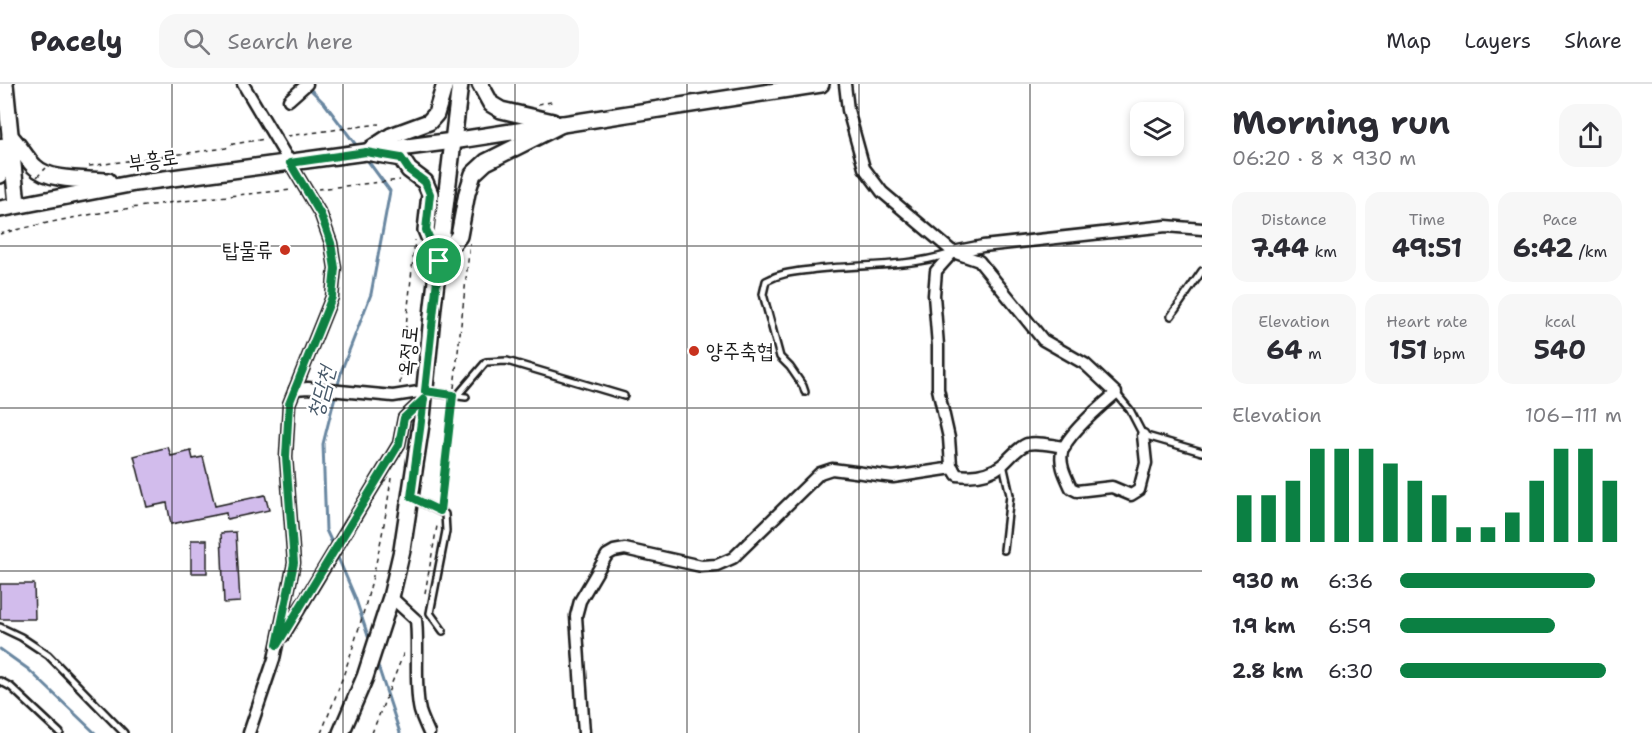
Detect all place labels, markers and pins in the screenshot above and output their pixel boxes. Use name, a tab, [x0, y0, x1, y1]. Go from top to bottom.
pin	[413, 235, 464, 286]
place label: 탑물류	[222, 236, 273, 264]
marker: 탑물류	[278, 243, 292, 257]
place label: 양주축협	[706, 337, 774, 365]
marker: 양주축협	[687, 344, 701, 358]

